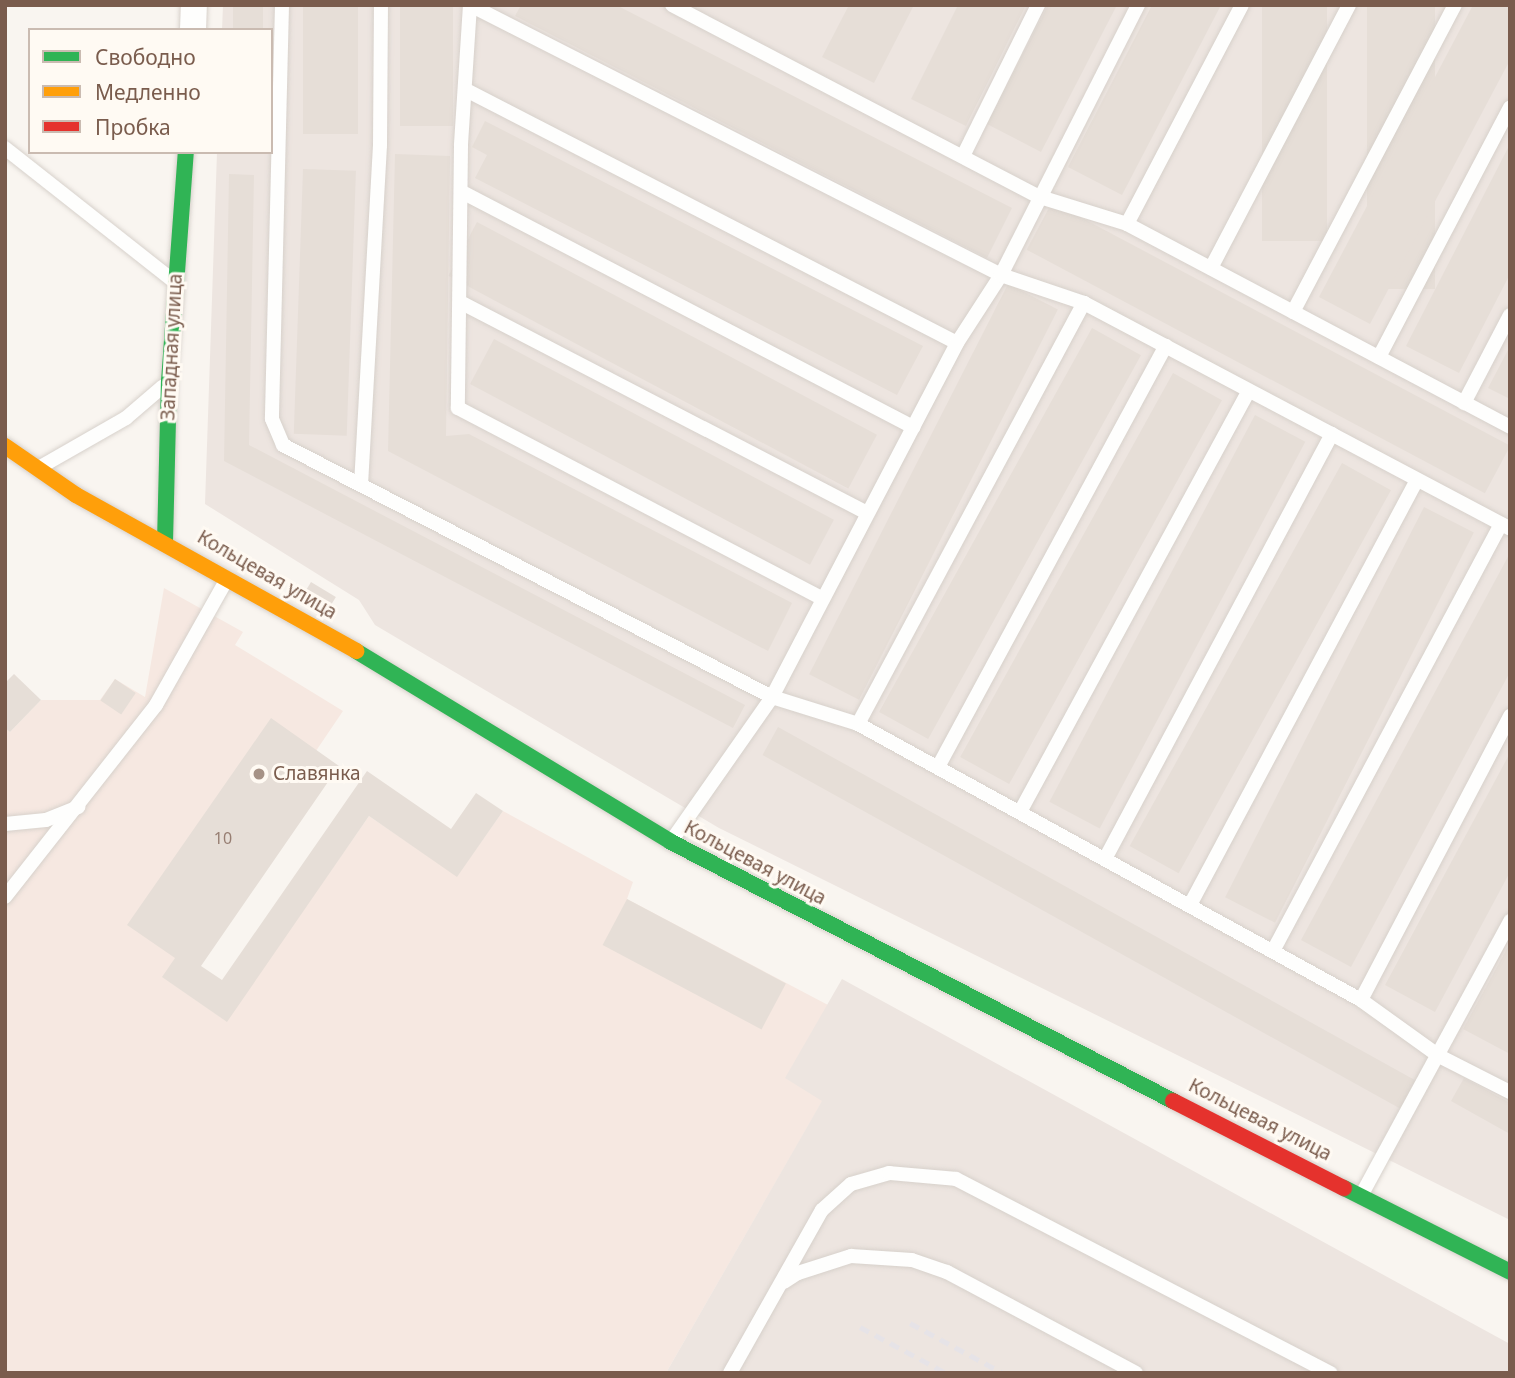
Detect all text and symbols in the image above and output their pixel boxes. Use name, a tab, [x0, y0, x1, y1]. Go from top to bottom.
legend	[28, 28, 273, 154]
text: Свободно	[95, 43, 196, 71]
text: Медленно	[95, 78, 201, 106]
text: Пробка	[95, 113, 171, 141]
street label: Западная улица	[157, 273, 187, 421]
street label: Кольцевая улица	[193, 526, 341, 624]
place label: Славянка	[273, 763, 360, 785]
marker: Славянка	[251, 766, 267, 782]
street label: Кольцевая улица	[680, 816, 830, 910]
house number: 10	[214, 828, 232, 848]
street label: Кольцевая улица	[1185, 1074, 1335, 1166]

